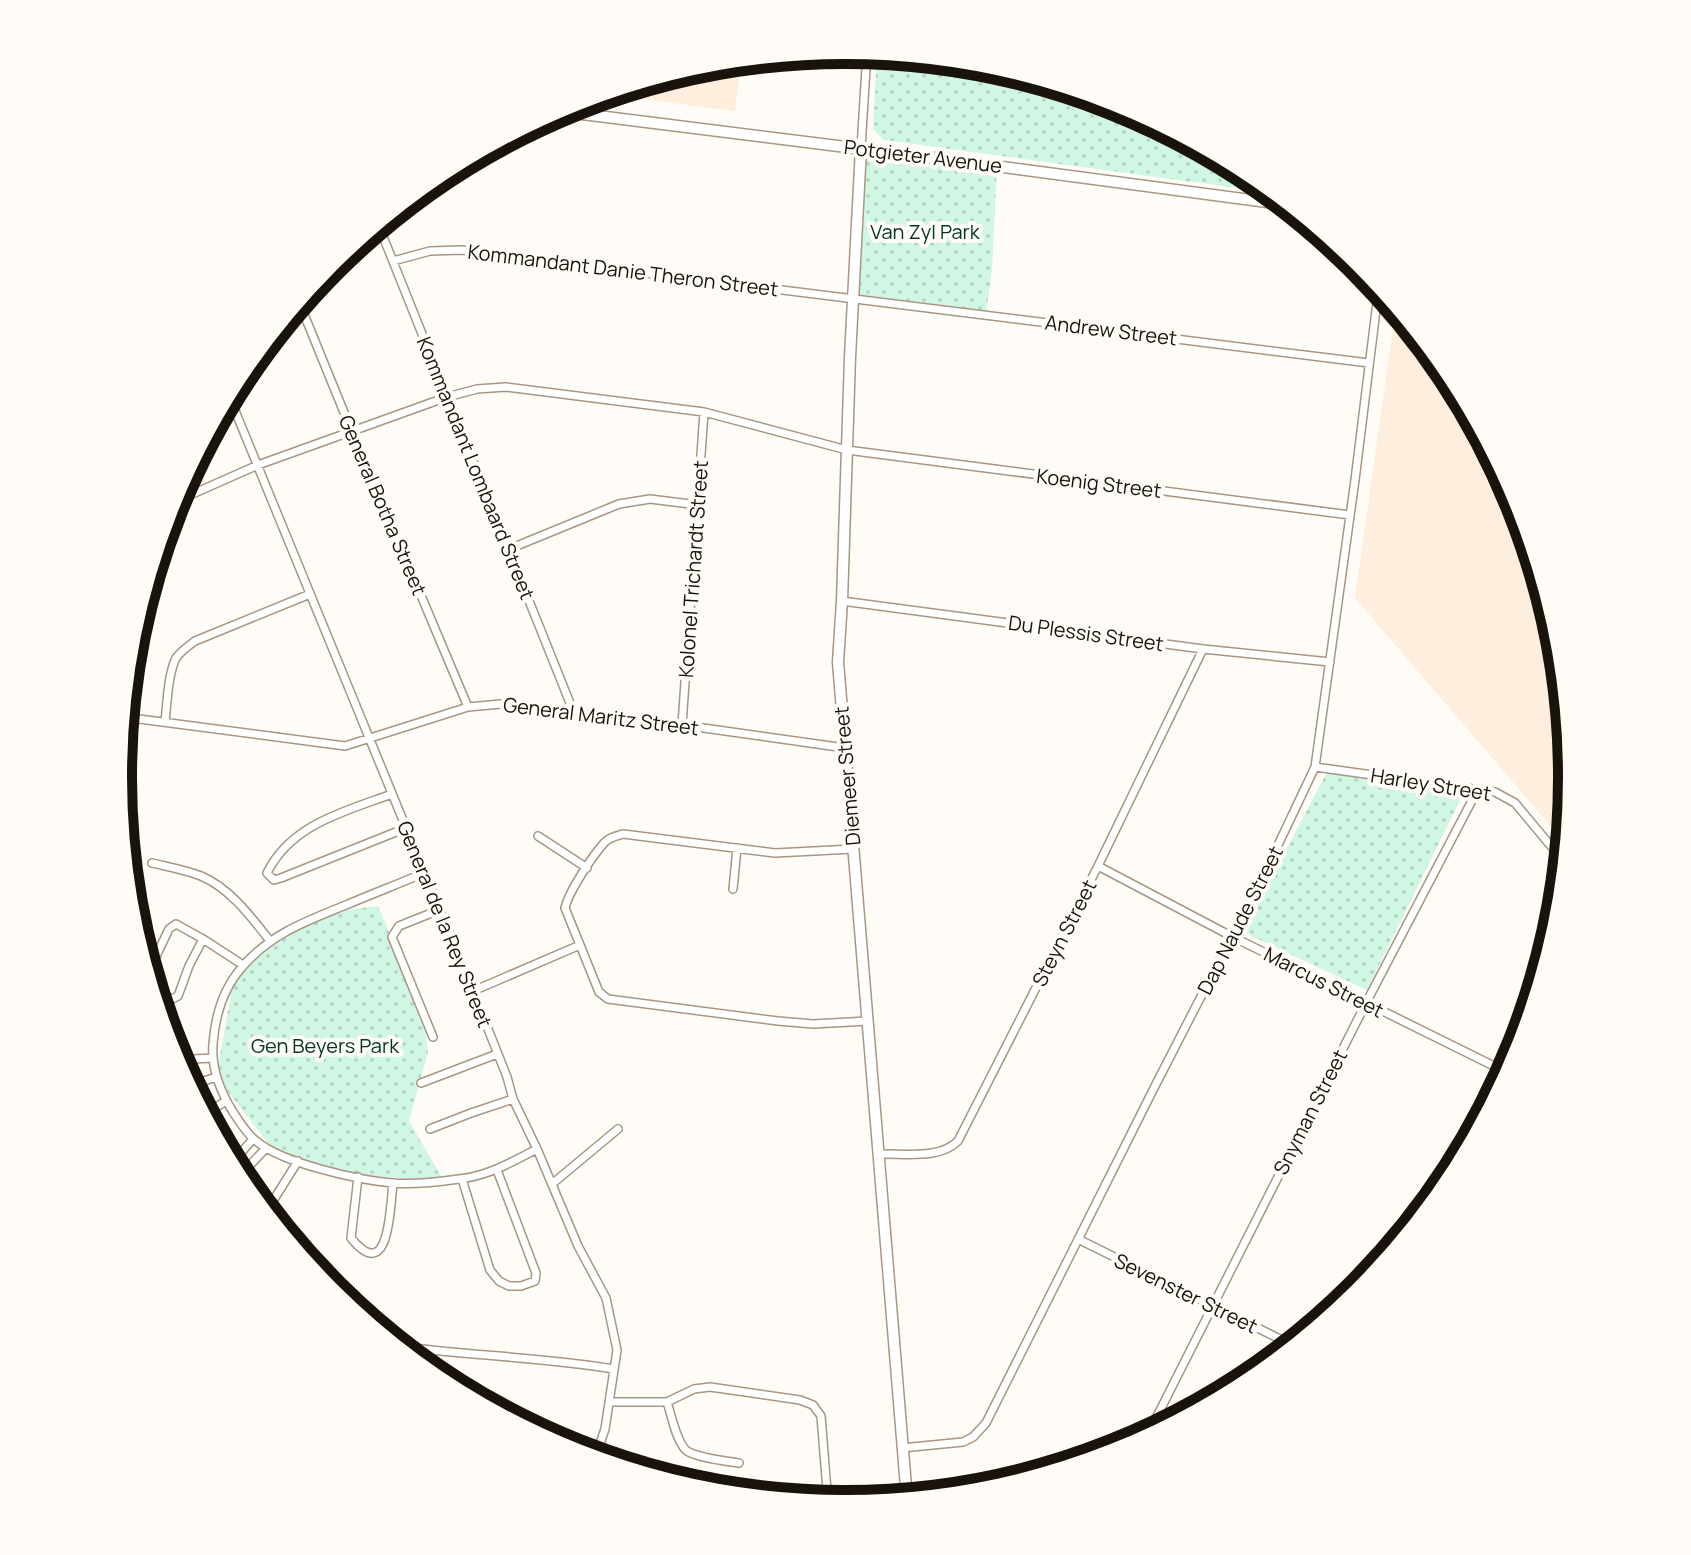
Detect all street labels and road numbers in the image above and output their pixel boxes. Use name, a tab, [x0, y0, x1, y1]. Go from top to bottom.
street label: Potgieter Avenue	[842, 133, 1004, 179]
street label: Kommandant Danie Theron Street	[466, 238, 780, 302]
street label: Andrew Street	[1043, 309, 1179, 351]
street label: Kommandant Lombaard Street	[411, 333, 541, 603]
street label: General Botha Street	[333, 411, 433, 599]
street label: Kolonel Trichardt Street	[672, 459, 714, 679]
street label: Koenig Street	[1035, 462, 1163, 504]
street label: Du Plessis Street	[1007, 609, 1165, 657]
street label: General Maritz Street	[502, 691, 700, 741]
street label: Diemeer Street	[827, 705, 867, 847]
street label: Harley Street	[1369, 761, 1493, 807]
street label: General de la Rey Street	[391, 817, 499, 1031]
street label: Dap Naude Street	[1191, 841, 1289, 999]
street label: Steyn Street	[1026, 875, 1102, 991]
street label: Marcus Street	[1259, 940, 1389, 1024]
street label: Snyman Street	[1267, 1045, 1353, 1179]
street label: Sevenster Street	[1110, 1247, 1262, 1339]

